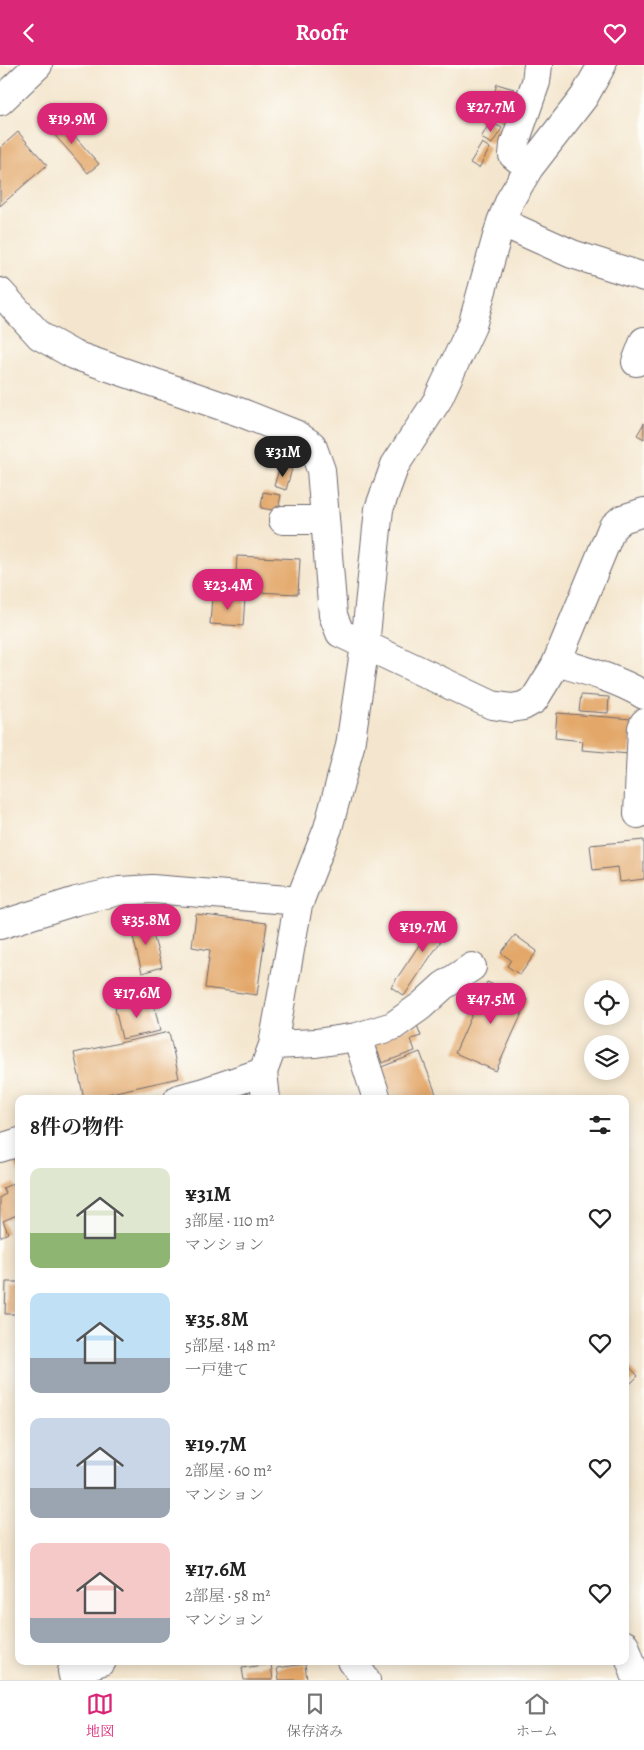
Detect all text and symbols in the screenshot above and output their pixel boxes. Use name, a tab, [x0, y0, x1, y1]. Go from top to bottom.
text: Roofr	[296, 18, 348, 48]
icon: back	[15, 19, 43, 47]
icon: heart	[601, 19, 629, 47]
pin: ¥27.7M	[450, 91, 532, 133]
text: ¥27.7M	[467, 96, 515, 118]
pin: ¥19.9M	[31, 103, 113, 145]
text: ¥19.9M	[48, 108, 96, 130]
pin: ¥31M	[253, 435, 313, 478]
text: ¥31M	[265, 441, 301, 463]
pin: ¥23.4M	[187, 569, 269, 611]
text: ¥23.4M	[203, 574, 253, 596]
pin: ¥35.8M	[105, 903, 187, 946]
text: ¥35.8M	[122, 909, 170, 931]
pin: ¥19.7M	[382, 911, 464, 953]
text: ¥19.7M	[399, 916, 447, 938]
pin: ¥17.6M	[96, 977, 178, 1019]
map controls	[584, 980, 629, 1080]
button: locate	[584, 980, 629, 1025]
text: ¥17.6M	[113, 982, 161, 1004]
pin: ¥47.5M	[450, 983, 532, 1025]
text: ¥47.5M	[467, 988, 515, 1010]
button: layers	[584, 1035, 629, 1080]
icon: filters	[586, 1111, 614, 1139]
text: 8件の物件	[30, 1113, 124, 1141]
text: ¥31M	[185, 1180, 231, 1208]
icon: home	[70, 1188, 130, 1248]
icon: heart	[586, 1204, 614, 1232]
text: 3部屋 · 110 m²	[185, 1210, 274, 1232]
text: マンション	[185, 1234, 264, 1256]
text: ¥35.8M	[185, 1305, 249, 1333]
icon: home	[70, 1313, 130, 1373]
icon: heart	[586, 1329, 614, 1357]
text: 5部屋 · 148 m²	[185, 1335, 276, 1357]
text: 一戸建て	[185, 1359, 249, 1381]
text: ¥19.7M	[185, 1430, 247, 1458]
icon: home	[70, 1438, 130, 1498]
icon: heart	[586, 1454, 614, 1482]
text: 2部屋 · 60 m²	[185, 1460, 272, 1482]
text: マンション	[185, 1484, 264, 1506]
text: ¥17.6M	[185, 1555, 247, 1583]
icon: home	[70, 1563, 130, 1623]
icon: heart	[586, 1579, 614, 1607]
text: 2部屋 · 58 m²	[185, 1585, 271, 1607]
text: マンション	[185, 1609, 264, 1631]
tab: 地図	[86, 1690, 114, 1741]
tab: 保存済み	[287, 1690, 343, 1741]
tab: ホーム	[516, 1690, 558, 1741]

